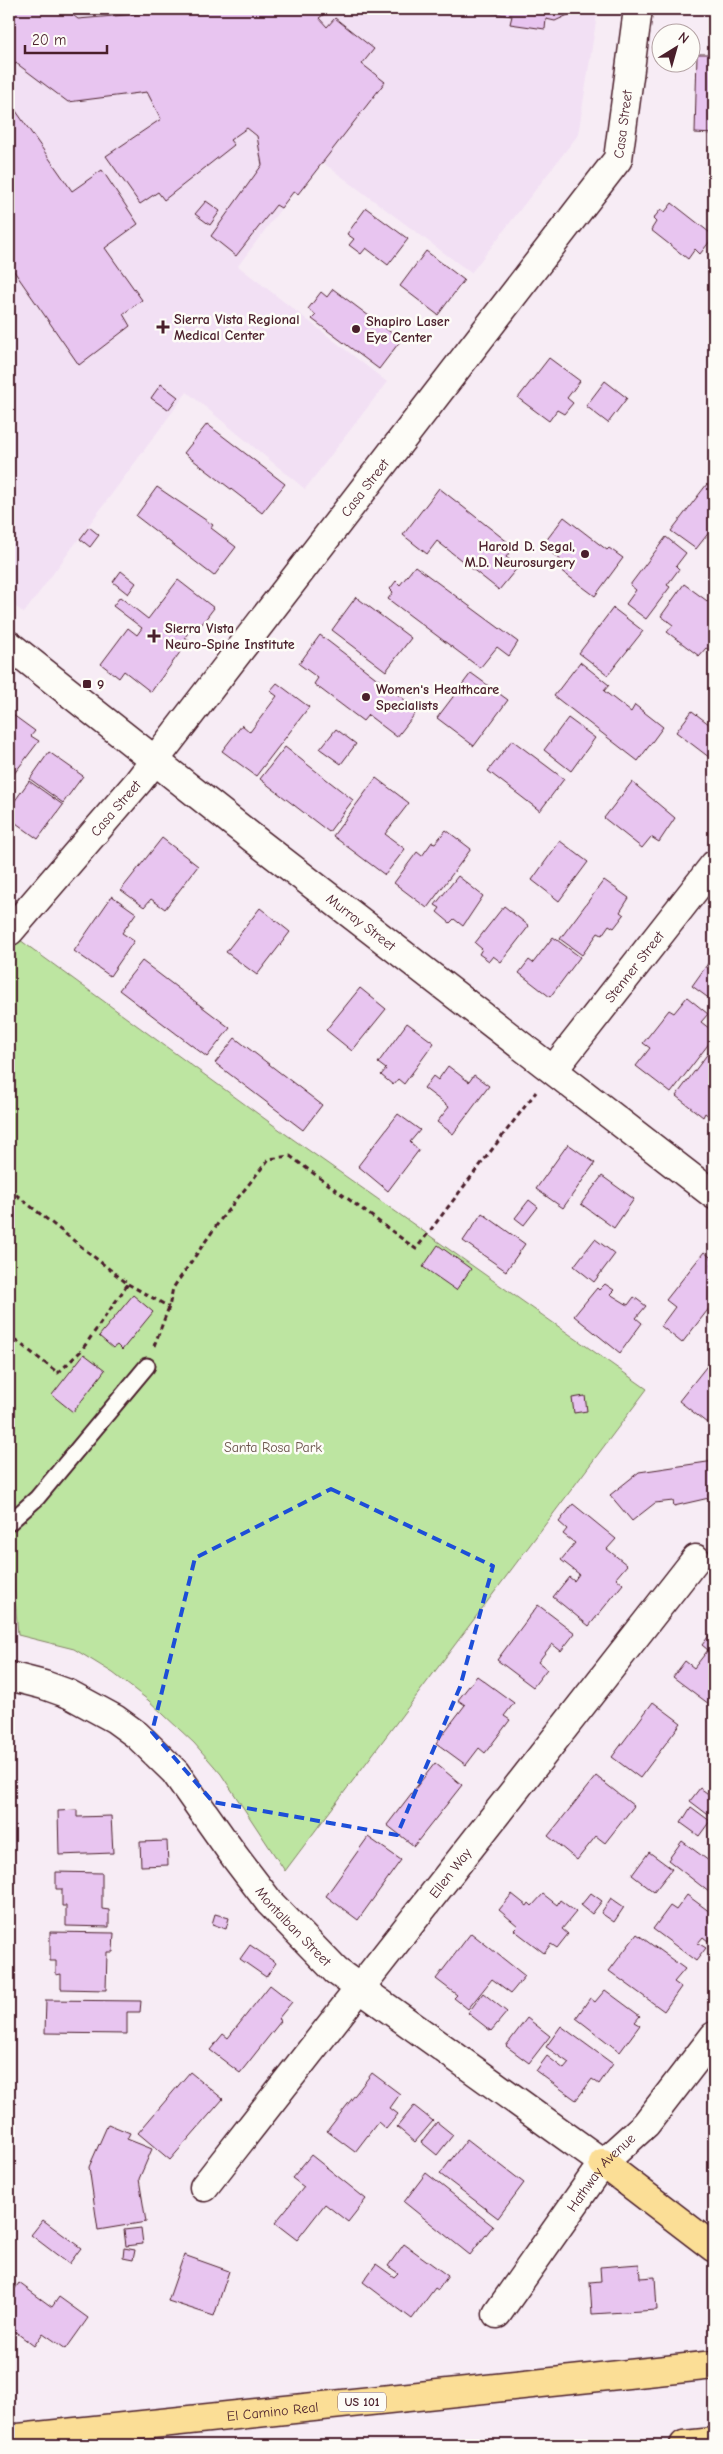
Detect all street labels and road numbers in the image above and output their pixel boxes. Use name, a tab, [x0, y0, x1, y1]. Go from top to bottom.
street label: Casa Street	[610, 88, 636, 159]
street label: Casa Street	[337, 455, 393, 520]
street label: Casa Street	[87, 776, 145, 840]
street label: Murray Street	[323, 890, 400, 955]
street label: Stenner Street	[601, 927, 669, 1006]
street label: Ellen Way	[426, 1844, 476, 1902]
street label: Montalban Street	[252, 1883, 335, 1971]
street label: Hathway Avenue	[563, 2130, 639, 2215]
road number: US 101	[338, 2392, 386, 2412]
street label: El Camino Real	[226, 2399, 319, 2425]

